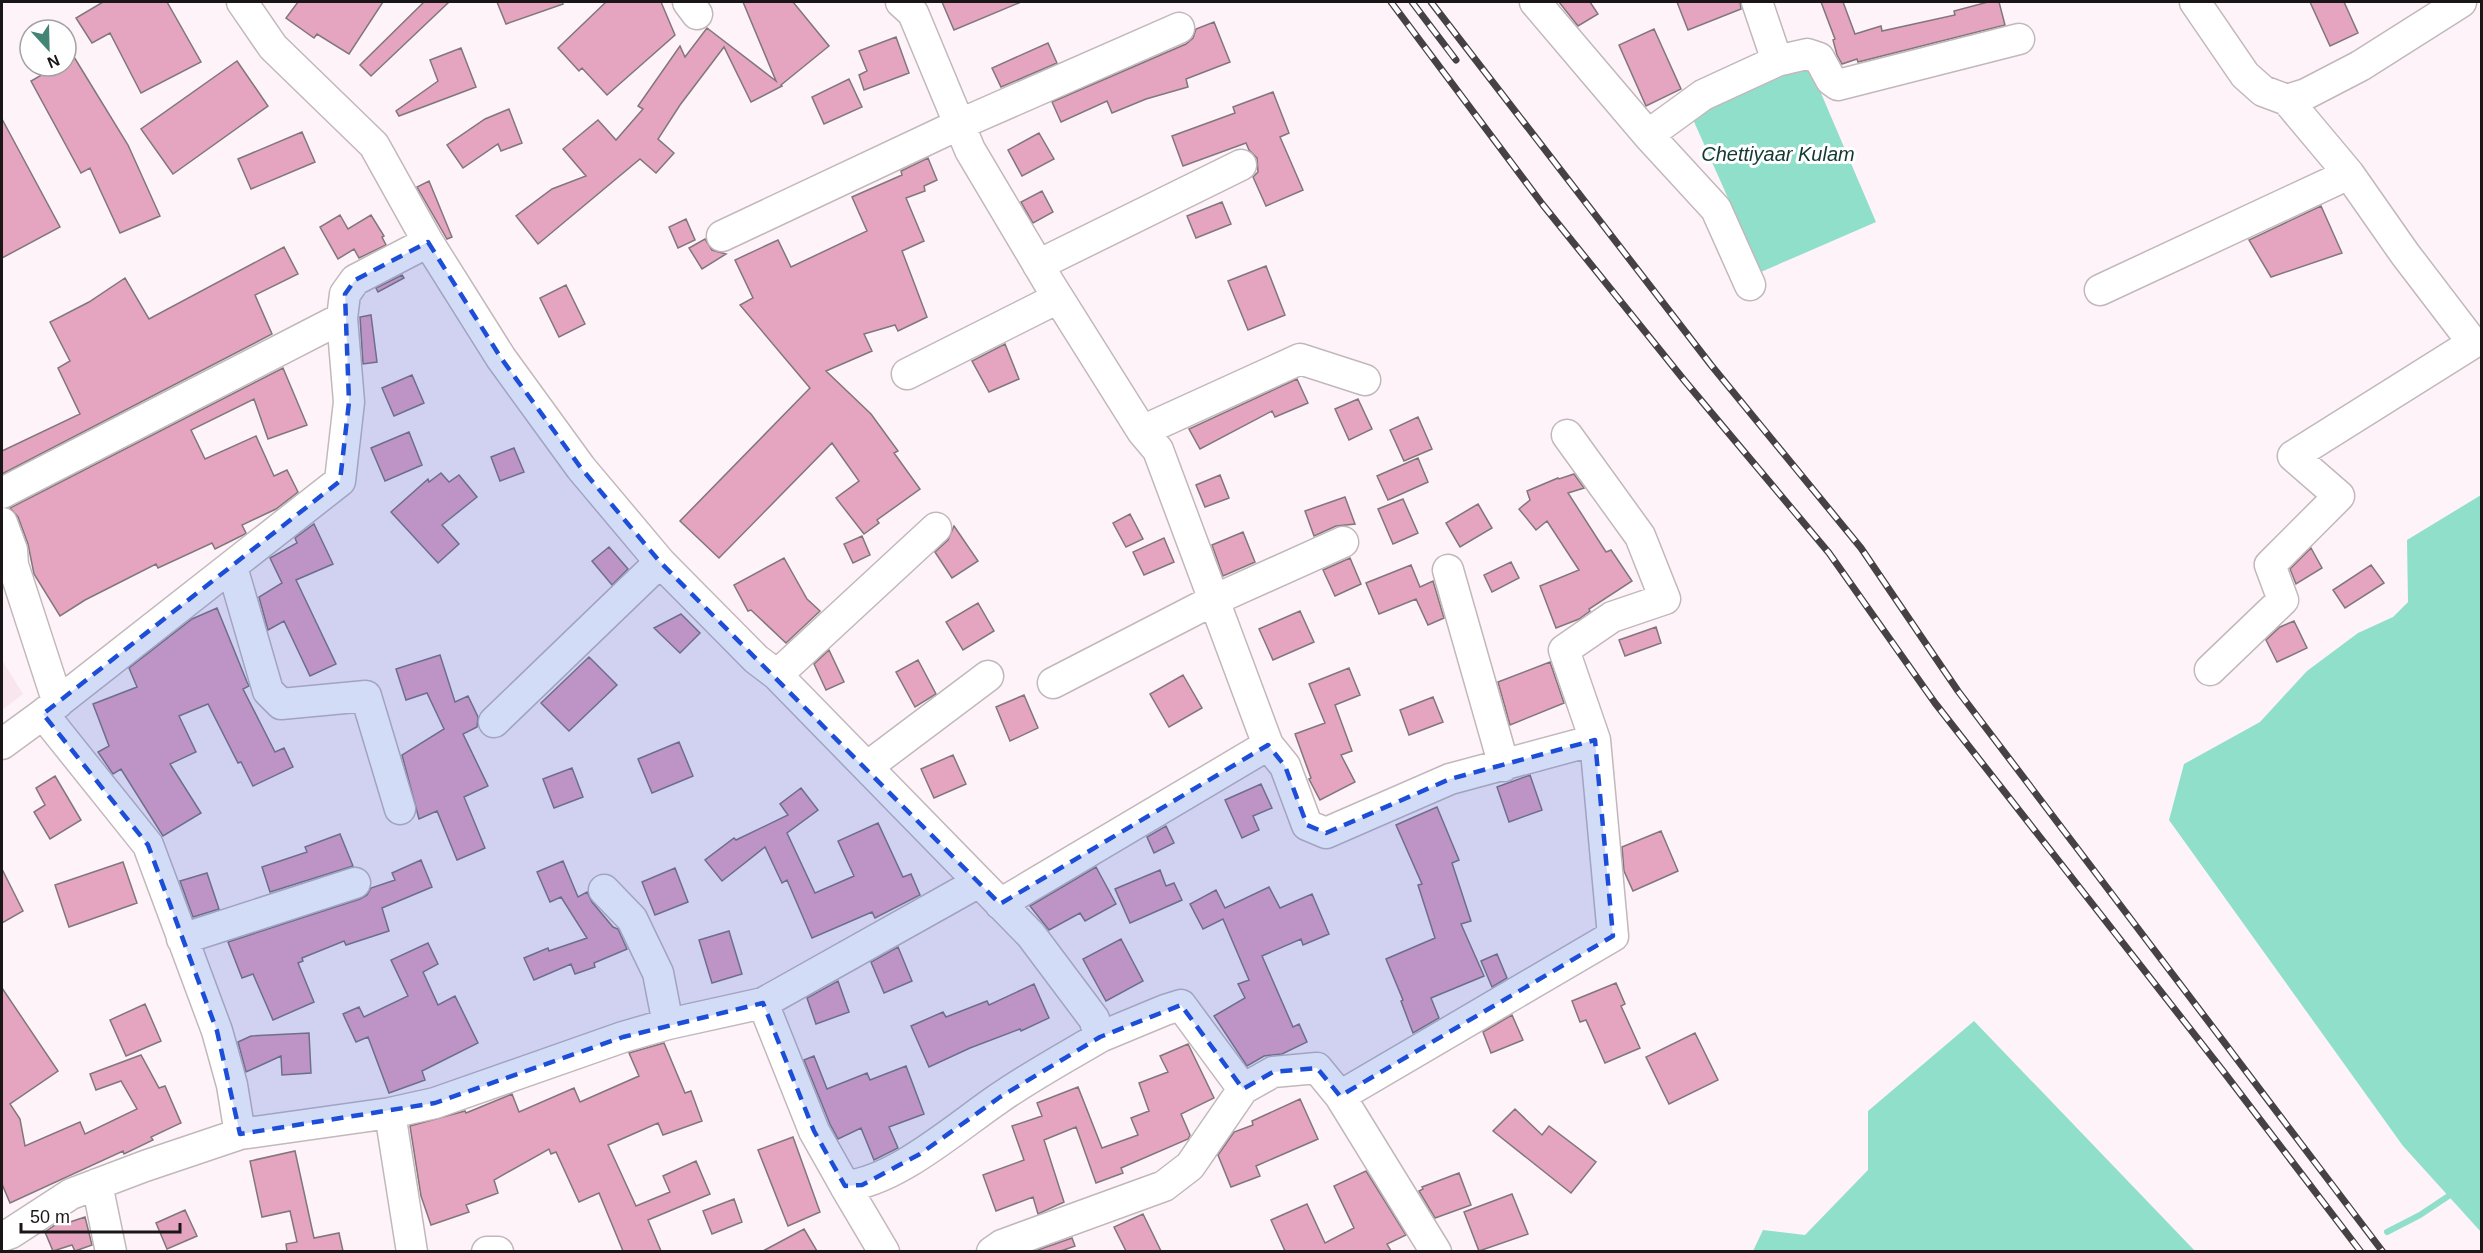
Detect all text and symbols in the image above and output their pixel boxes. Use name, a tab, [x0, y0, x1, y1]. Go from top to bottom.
north arrow	[18, 18, 78, 78]
text: N	[45, 51, 62, 71]
water label: Chettiyaar Kulam	[1701, 143, 1855, 165]
scale bar	[21, 1196, 180, 1234]
text: 50 m	[30, 1207, 70, 1227]

